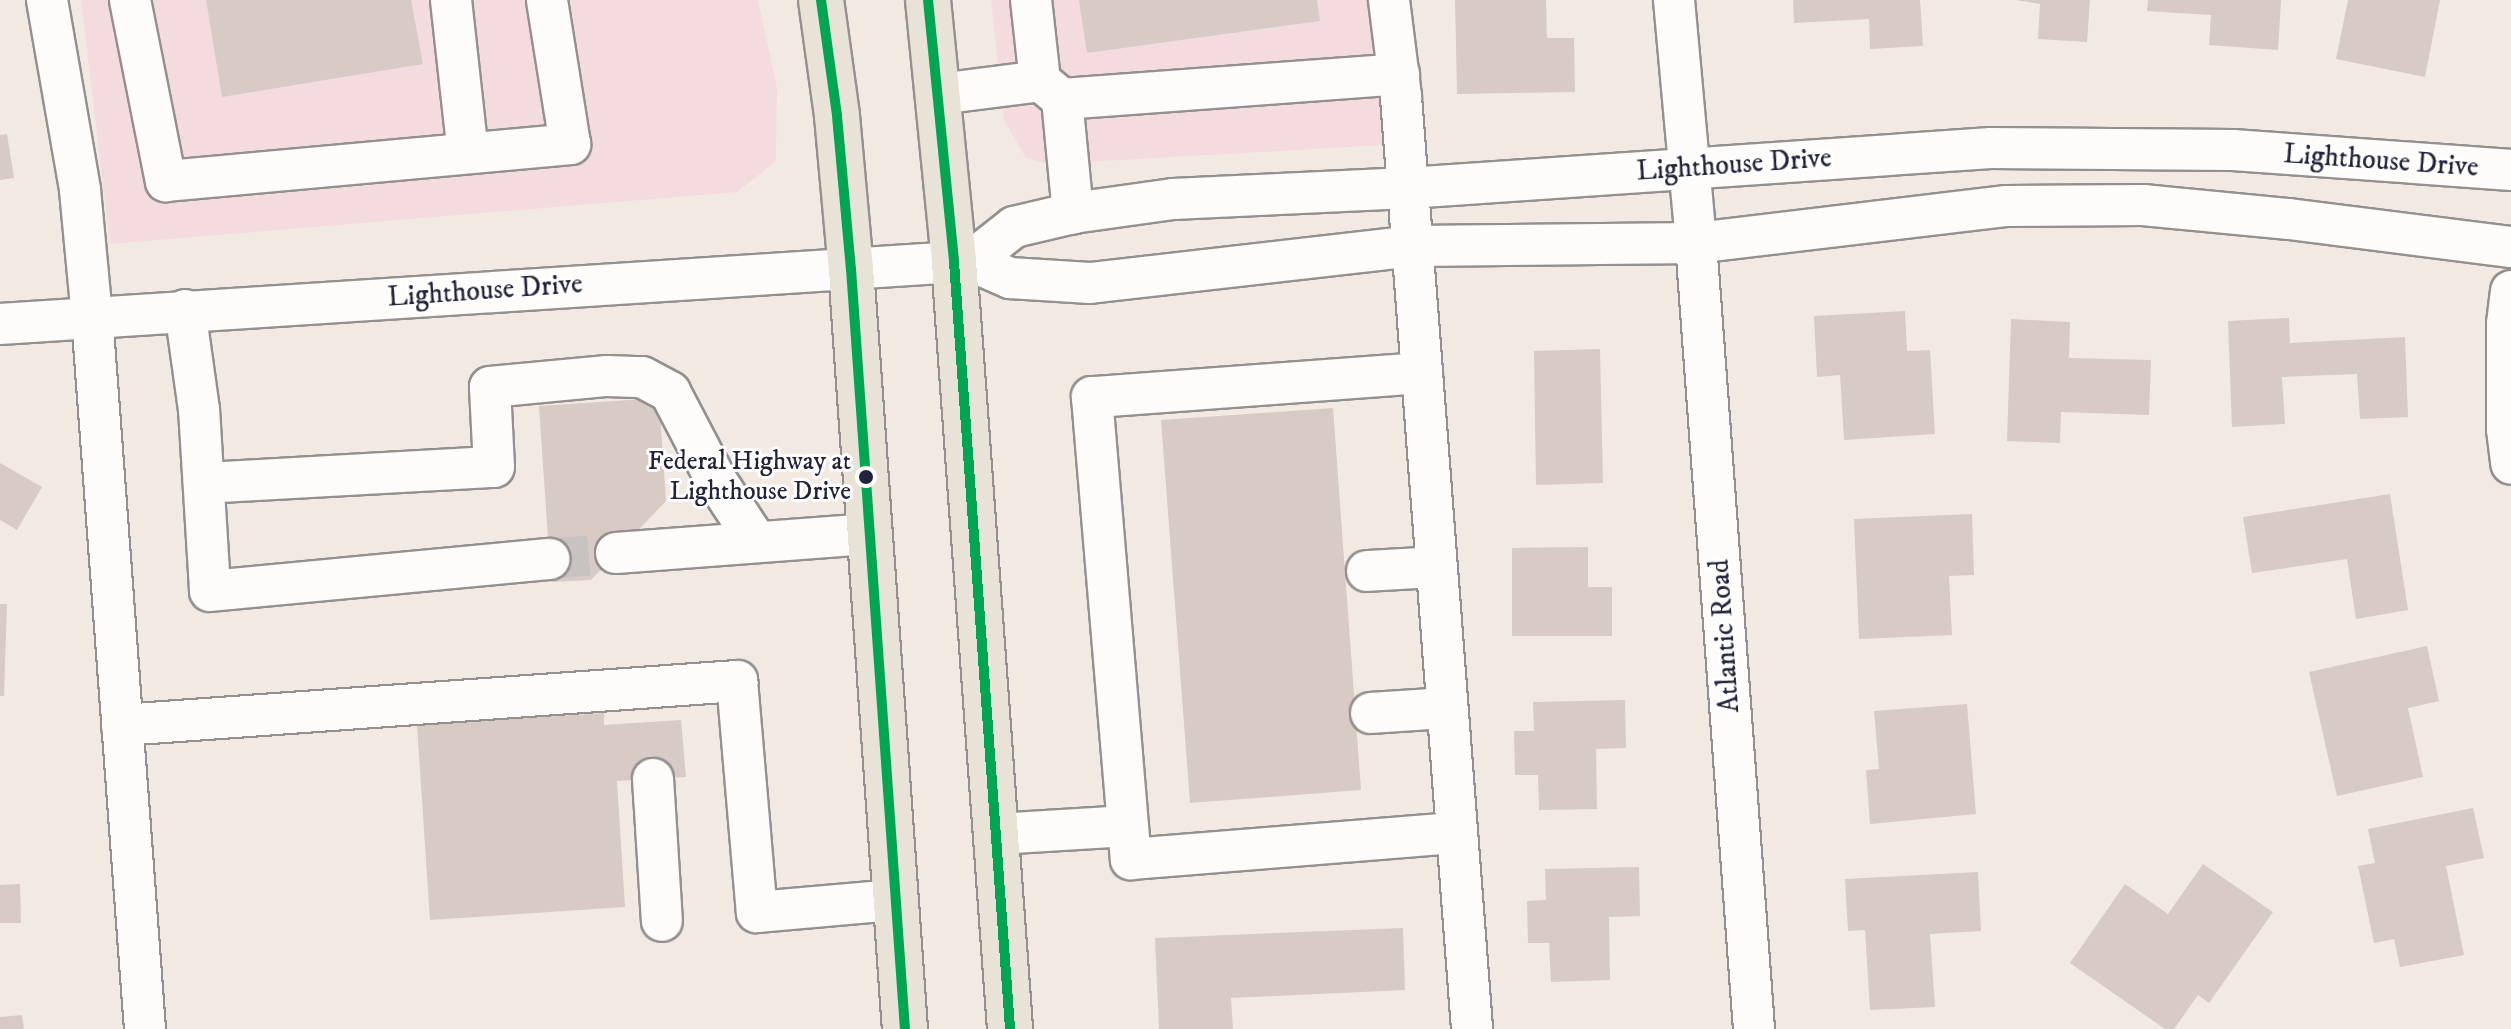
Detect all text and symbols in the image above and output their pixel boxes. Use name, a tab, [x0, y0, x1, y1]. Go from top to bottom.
street label: Lighthouse Drive	[2282, 137, 2480, 185]
street label: Lighthouse Drive	[1635, 141, 1833, 189]
street label: Lighthouse Drive	[386, 267, 584, 315]
place label: Federal Highway at Lighthouse Drive	[648, 446, 851, 508]
marker: Federal Highway at Lighthouse Drive	[858, 469, 874, 485]
street label: Atlantic Road	[1703, 558, 1747, 714]

